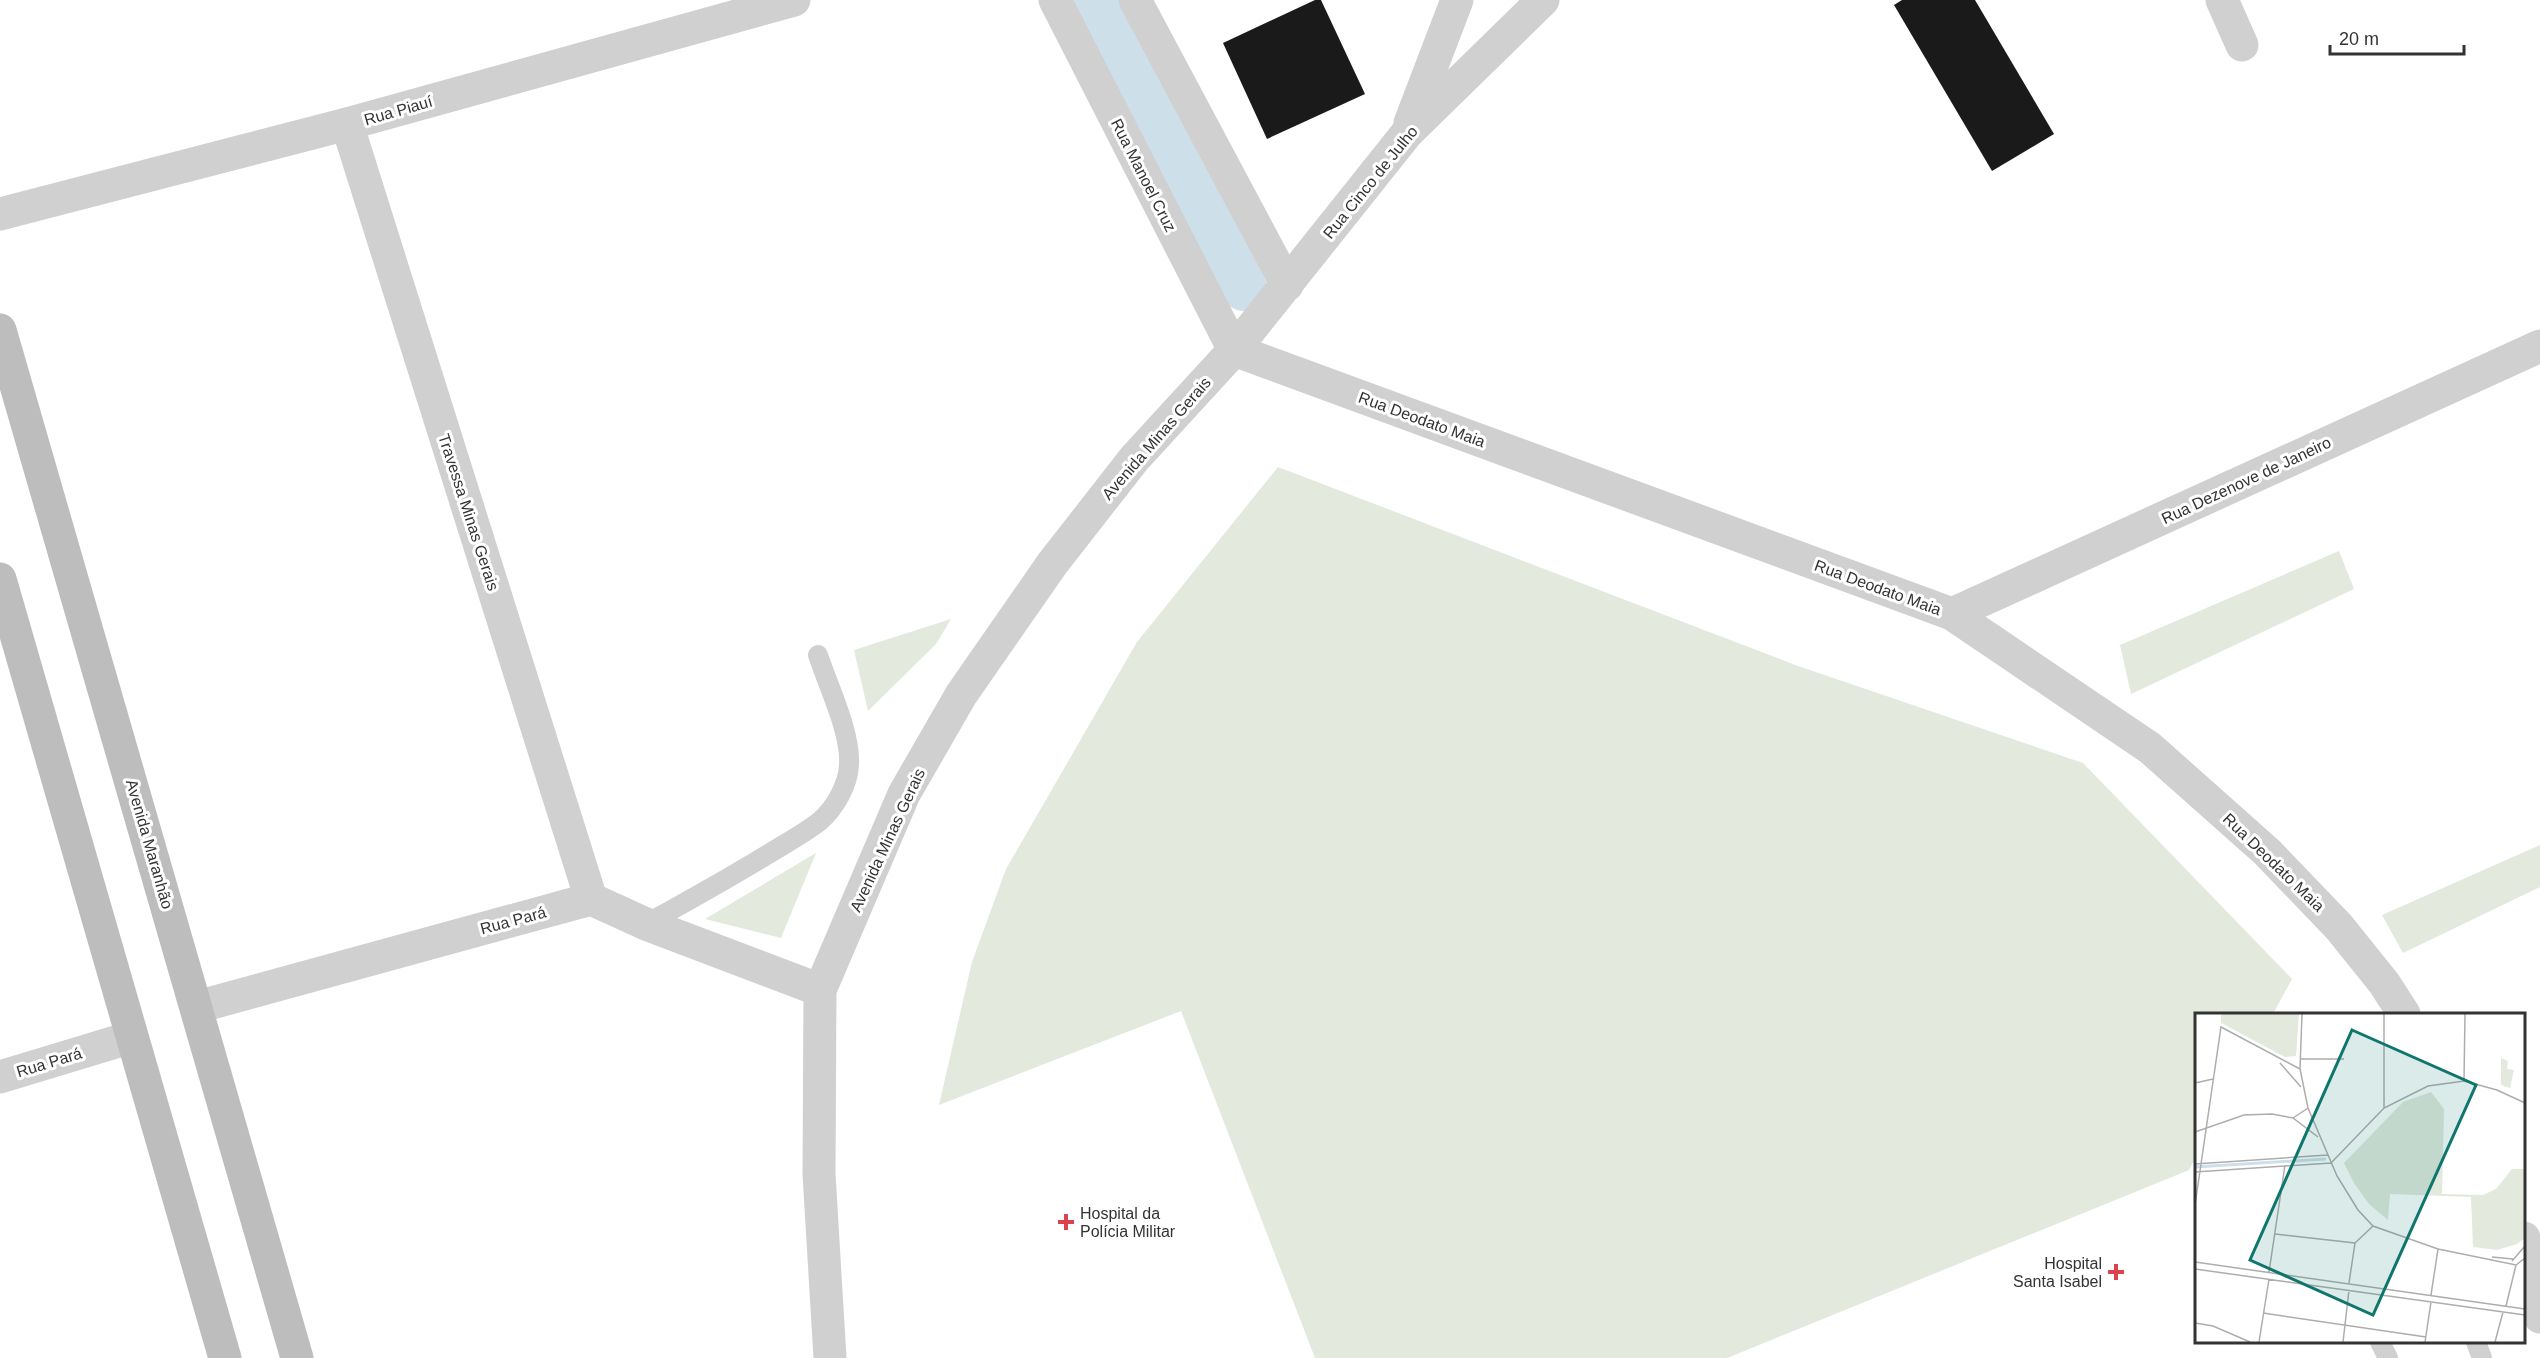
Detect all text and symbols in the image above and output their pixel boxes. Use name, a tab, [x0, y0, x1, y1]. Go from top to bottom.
scale bar	[2330, 18, 2464, 56]
text: 20 m	[2339, 29, 2379, 49]
street label: Rua Piauí	[362, 92, 435, 128]
street label: Rua Manoel Cruz	[1108, 116, 1179, 235]
street label: Rua Cinco de Julho	[1320, 123, 1421, 242]
street label: Avenida Minas Gerais	[1099, 374, 1214, 503]
street label: Rua Deodato Maia	[1356, 389, 1488, 450]
street label: Travessa Minas Gerais	[435, 432, 502, 593]
street label: Rua Dezenove de Janeiro	[2159, 434, 2334, 527]
street label: Rua Deodato Maia	[1812, 557, 1944, 618]
street label: Avenida Minas Gerais	[847, 766, 928, 915]
street label: Avenida Maranhão	[123, 777, 176, 911]
street label: Rua Deodato Maia	[2220, 810, 2328, 915]
street label: Rua Pará	[478, 903, 548, 937]
inset map	[2195, 1013, 2525, 1343]
street label: Rua Pará	[14, 1044, 84, 1080]
place label: Hospital da Polícia Militar	[1080, 1205, 1176, 1240]
marker: Hospital da Polícia Militar	[1057, 1213, 1075, 1231]
place label: Hospital Santa Isabel	[2013, 1255, 2102, 1290]
marker: Hospital Santa Isabel	[2107, 1263, 2125, 1281]

